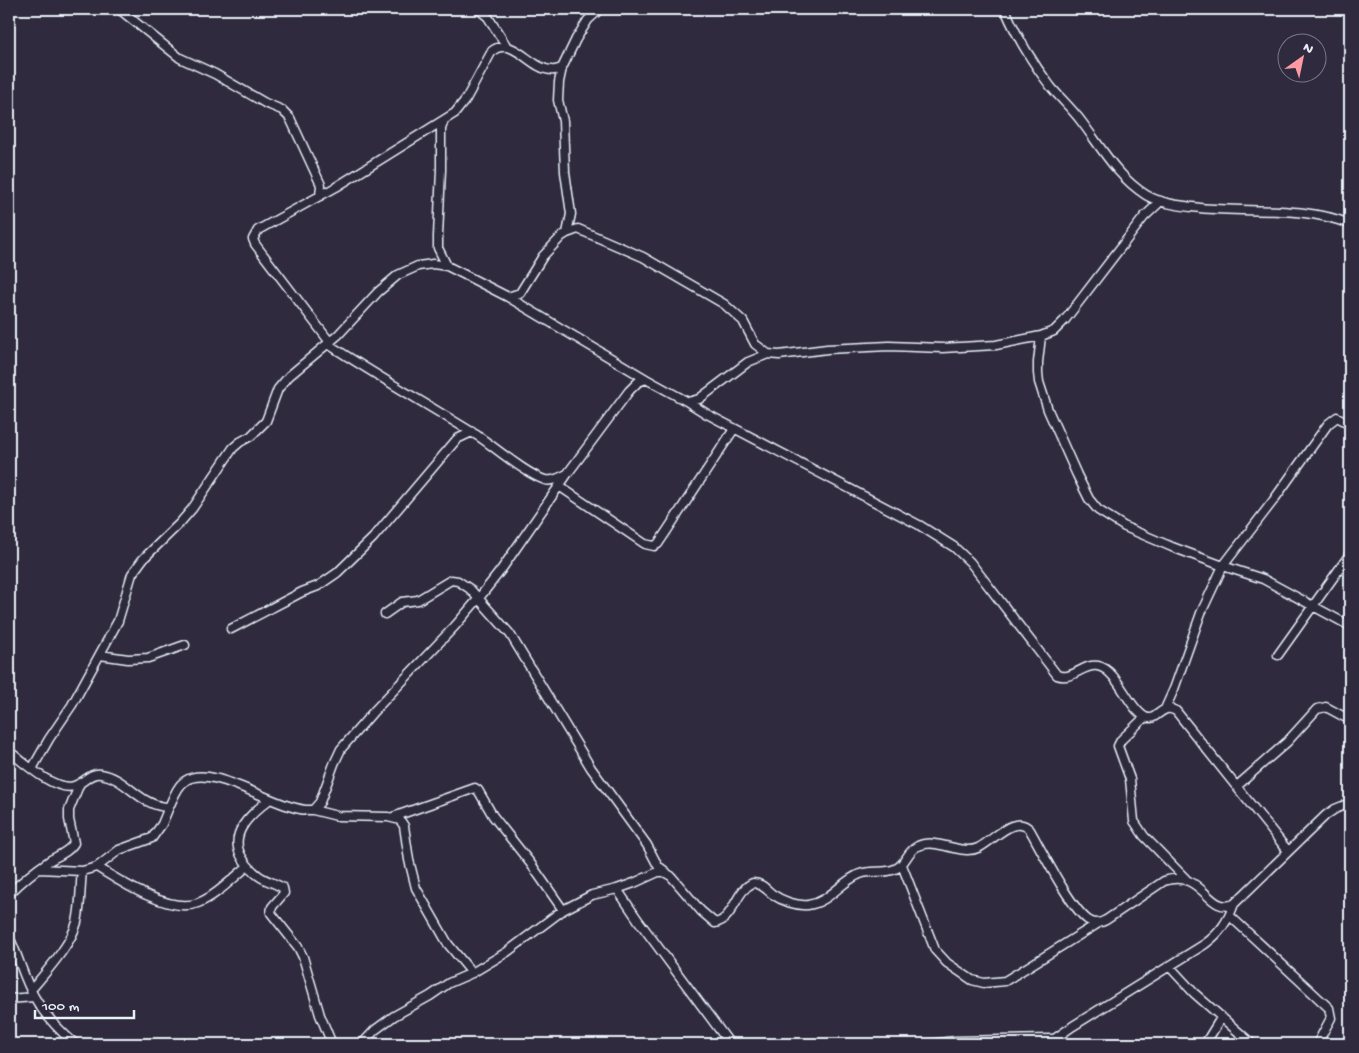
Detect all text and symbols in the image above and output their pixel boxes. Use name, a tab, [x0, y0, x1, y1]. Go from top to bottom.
north arrow	[1276, 32, 1326, 82]
text: N	[1299, 40, 1316, 59]
scale bar	[35, 988, 134, 1020]
text: 100 m	[41, 998, 80, 1016]

